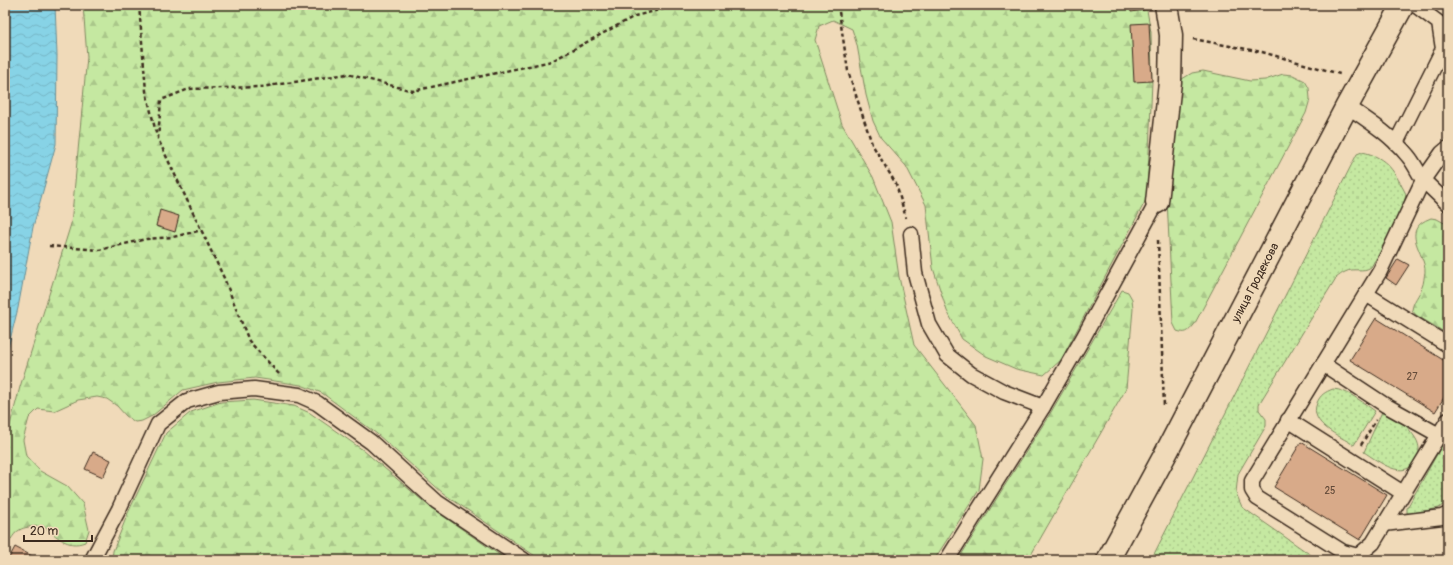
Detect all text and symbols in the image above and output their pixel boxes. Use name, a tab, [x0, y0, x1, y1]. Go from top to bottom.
street label: улица Гродекова	[1228, 240, 1282, 326]
house number: 27	[1407, 371, 1418, 383]
house number: 25	[1324, 485, 1336, 497]
scale bar	[24, 517, 92, 543]
text: 20 m	[30, 524, 59, 539]

